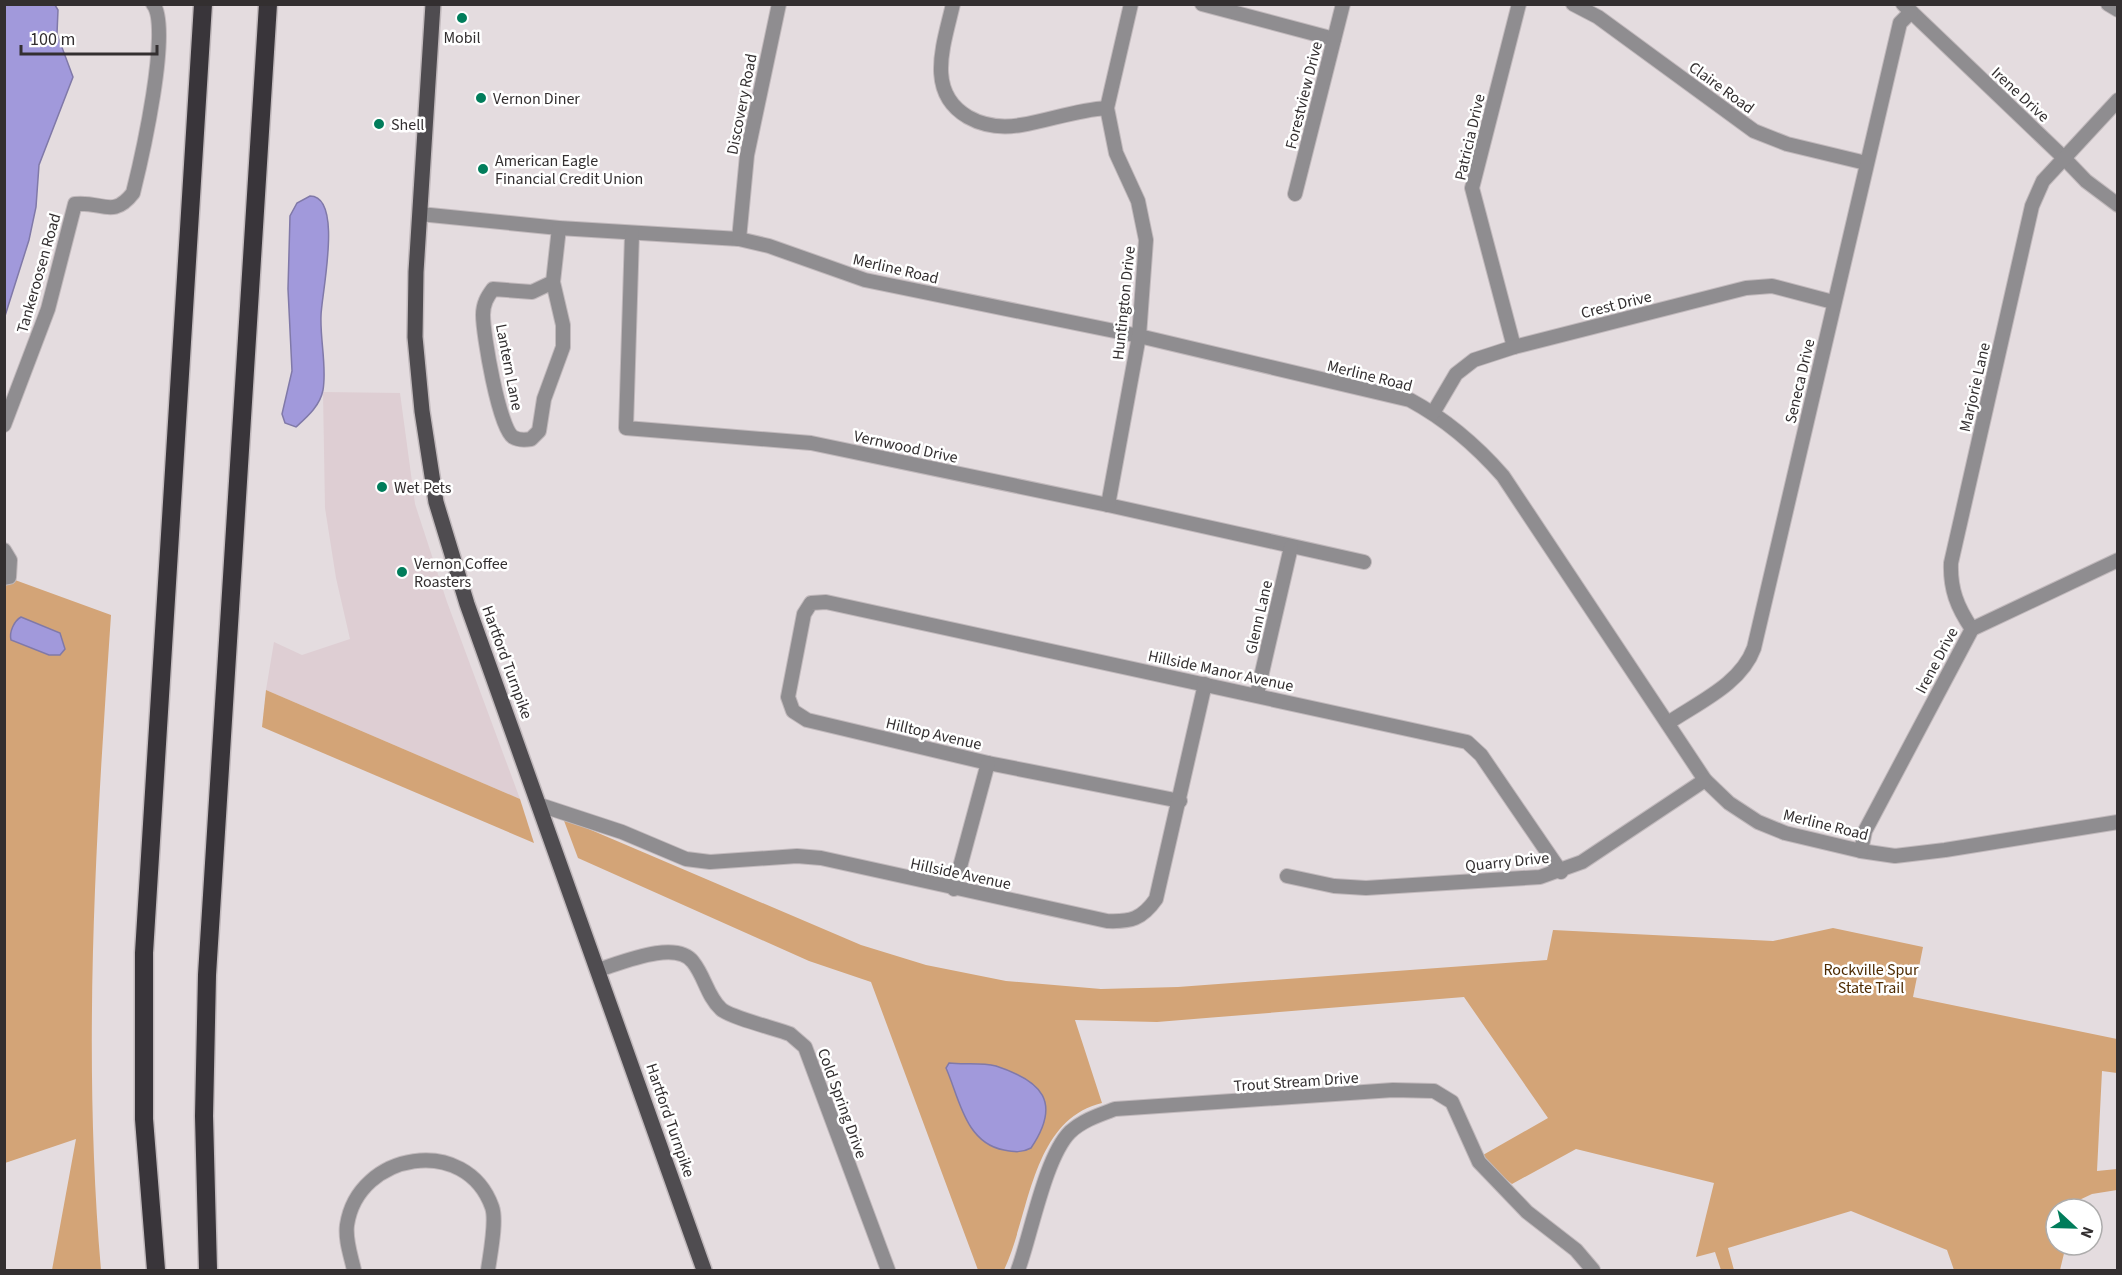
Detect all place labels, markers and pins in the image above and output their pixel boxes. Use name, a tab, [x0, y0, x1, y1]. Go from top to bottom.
marker: Mobil	[455, 11, 469, 25]
place label: Mobil	[443, 27, 481, 49]
place label: Vernon Diner	[493, 88, 580, 110]
marker: Vernon Diner	[474, 91, 488, 105]
place label: Shell	[391, 114, 424, 136]
marker: Shell	[372, 117, 386, 131]
place label: American Eagle Financial Credit Union	[495, 150, 643, 190]
marker: American Eagle Financial Credit Union	[476, 162, 490, 176]
place label: Wet Pets	[394, 477, 452, 499]
marker: Wet Pets	[375, 480, 389, 494]
place label: Vernon Coffee Roasters	[414, 553, 508, 593]
marker: Vernon Coffee Roasters	[395, 565, 409, 579]

